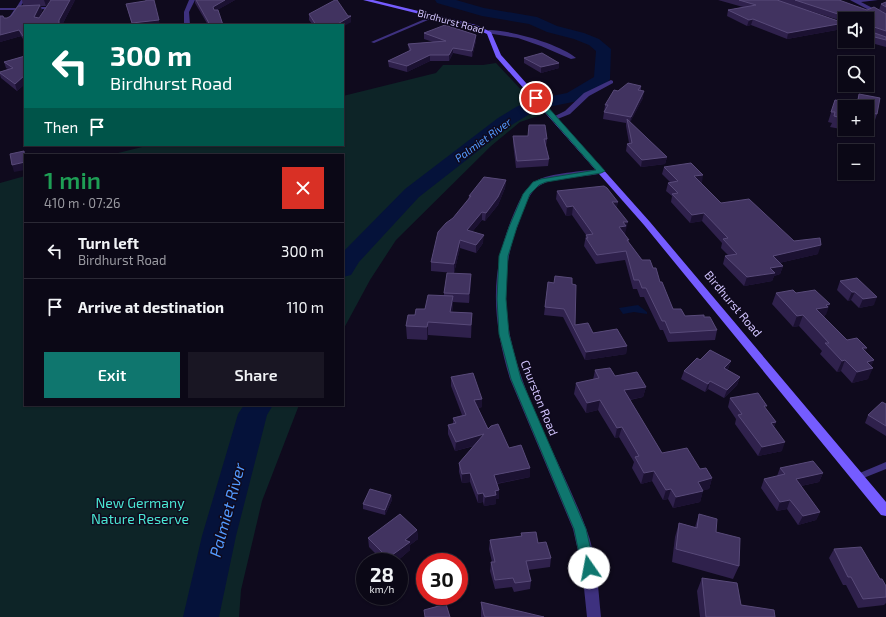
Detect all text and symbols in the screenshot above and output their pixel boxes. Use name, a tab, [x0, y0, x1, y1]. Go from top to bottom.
street label: Birdhurst Road	[417, 6, 485, 36]
map controls	[838, 12, 874, 180]
button: sound	[838, 12, 874, 48]
text: 300 m	[110, 38, 192, 72]
icon: left	[44, 40, 96, 92]
button: search	[838, 56, 874, 92]
text: Birdhurst Road	[110, 72, 232, 94]
pin	[519, 81, 553, 115]
icon: arrive	[525, 87, 547, 109]
button: +	[838, 100, 874, 136]
water label: Palmiet River	[452, 114, 514, 164]
icon: arrive	[86, 116, 108, 138]
text: Then	[44, 118, 78, 136]
button: −	[838, 144, 874, 180]
text: 1 min	[44, 165, 101, 194]
button: close	[282, 167, 324, 209]
text: 410 m · 07:26	[44, 195, 120, 211]
text: Turn left	[78, 234, 139, 252]
icon: left	[44, 240, 66, 262]
text: 300 m	[281, 242, 324, 260]
text: Birdhurst Road	[78, 252, 166, 268]
street label: Birdhurst Road	[702, 268, 765, 339]
icon: arrive	[44, 296, 66, 318]
text: Arrive at destination	[78, 298, 224, 316]
text: 110 m	[287, 298, 324, 316]
button: Exit	[44, 352, 180, 398]
button: Share	[188, 352, 324, 398]
street label: Churston Road	[518, 358, 561, 437]
water label: Palmiet River	[205, 460, 248, 559]
park label: New Germany Nature Reserve	[91, 494, 189, 527]
position arrow	[568, 547, 610, 589]
speed limit sign: 30	[416, 553, 468, 605]
text: 28	[370, 562, 394, 586]
text: km/h	[370, 583, 394, 595]

